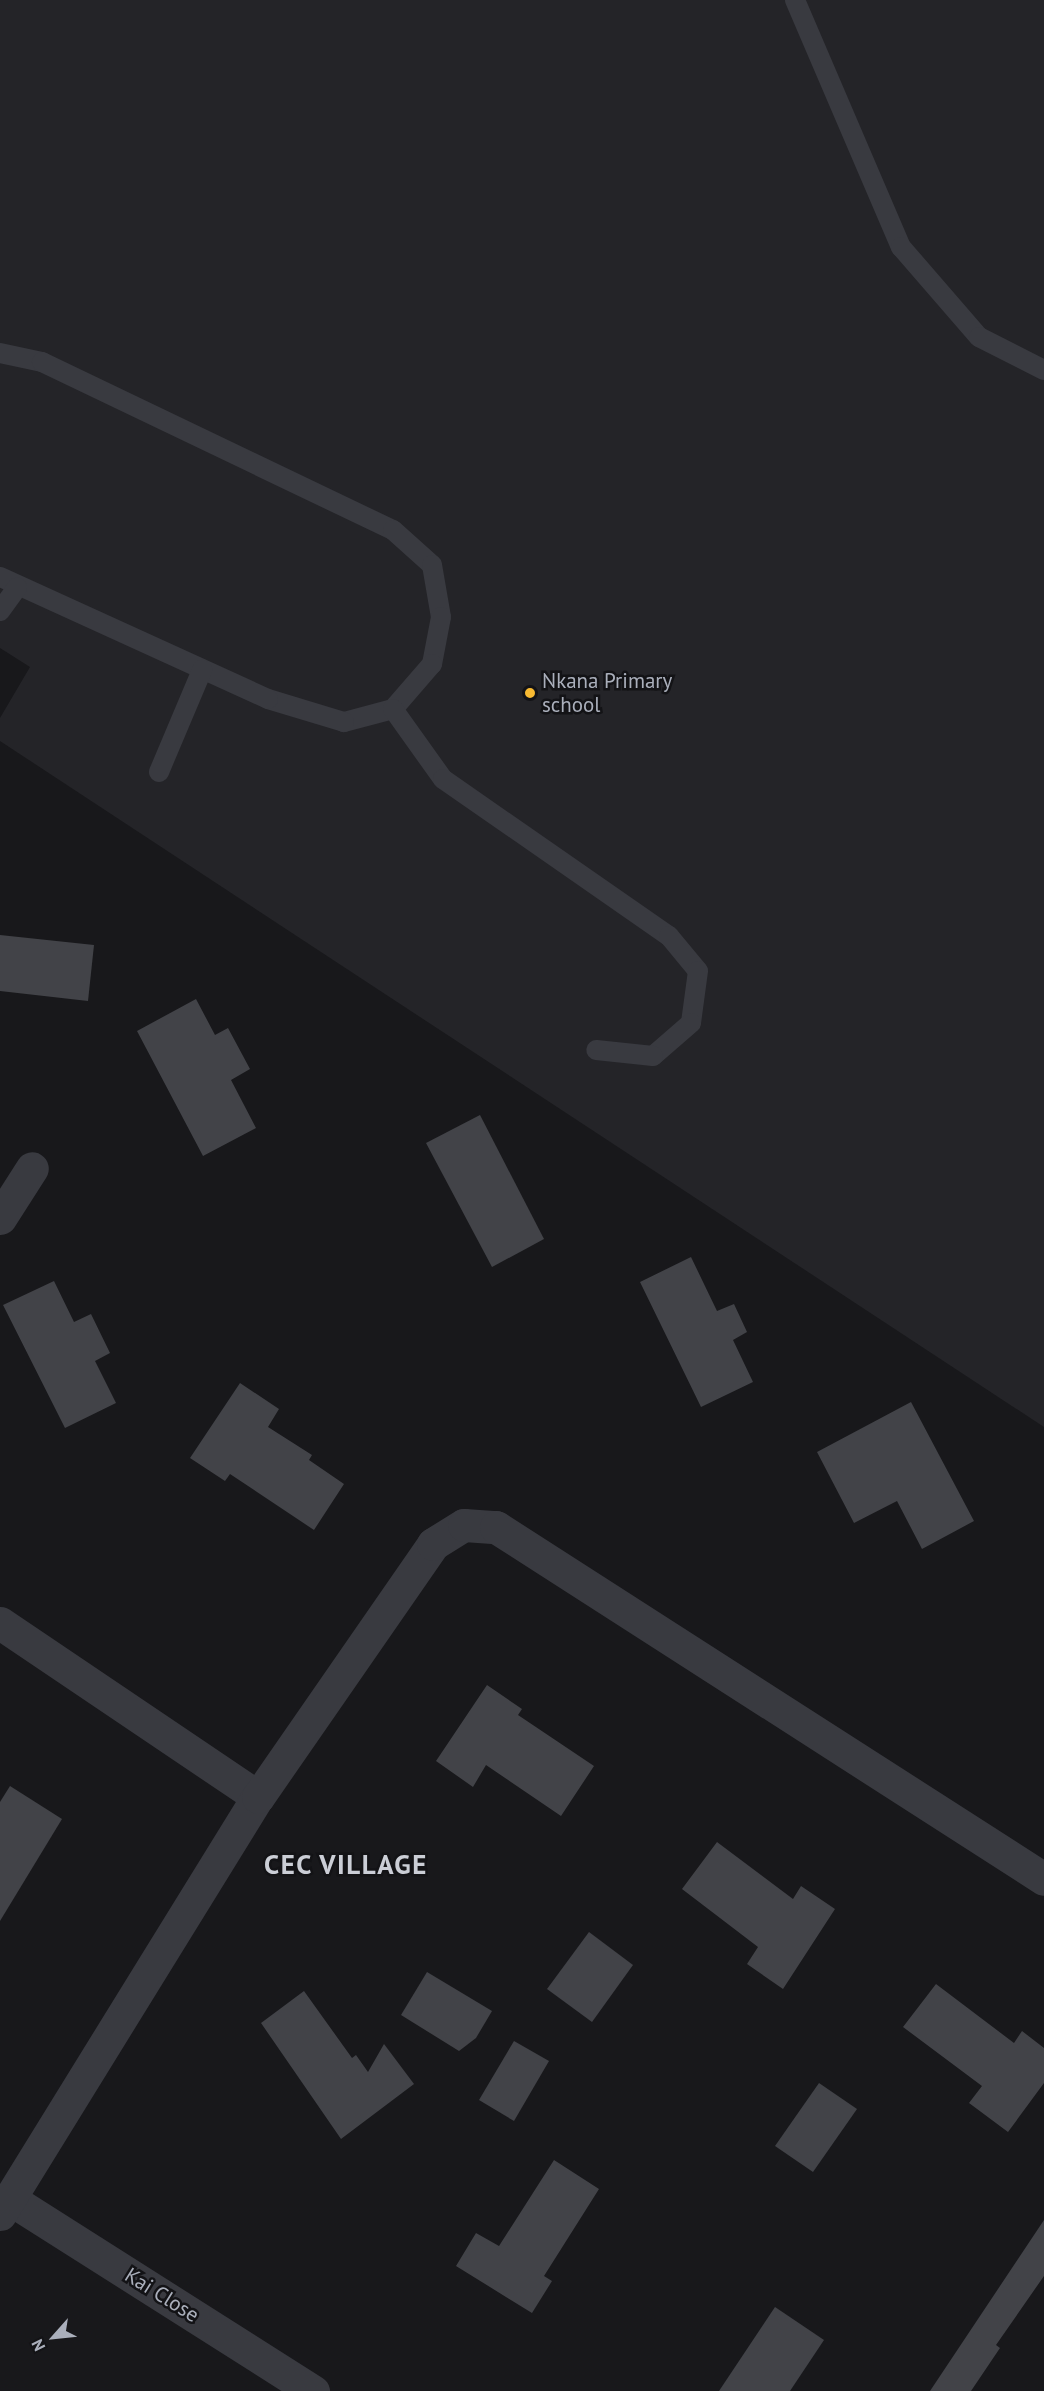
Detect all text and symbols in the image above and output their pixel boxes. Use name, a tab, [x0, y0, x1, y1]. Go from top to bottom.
place label: Nkana Primary school	[542, 668, 672, 718]
marker: Nkana Primary school	[523, 686, 537, 700]
district label: CEC VILLAGE	[263, 1849, 429, 1881]
street label: Kai Close	[120, 2262, 204, 2328]
north arrow	[24, 2307, 84, 2367]
text: N	[27, 2336, 49, 2354]

